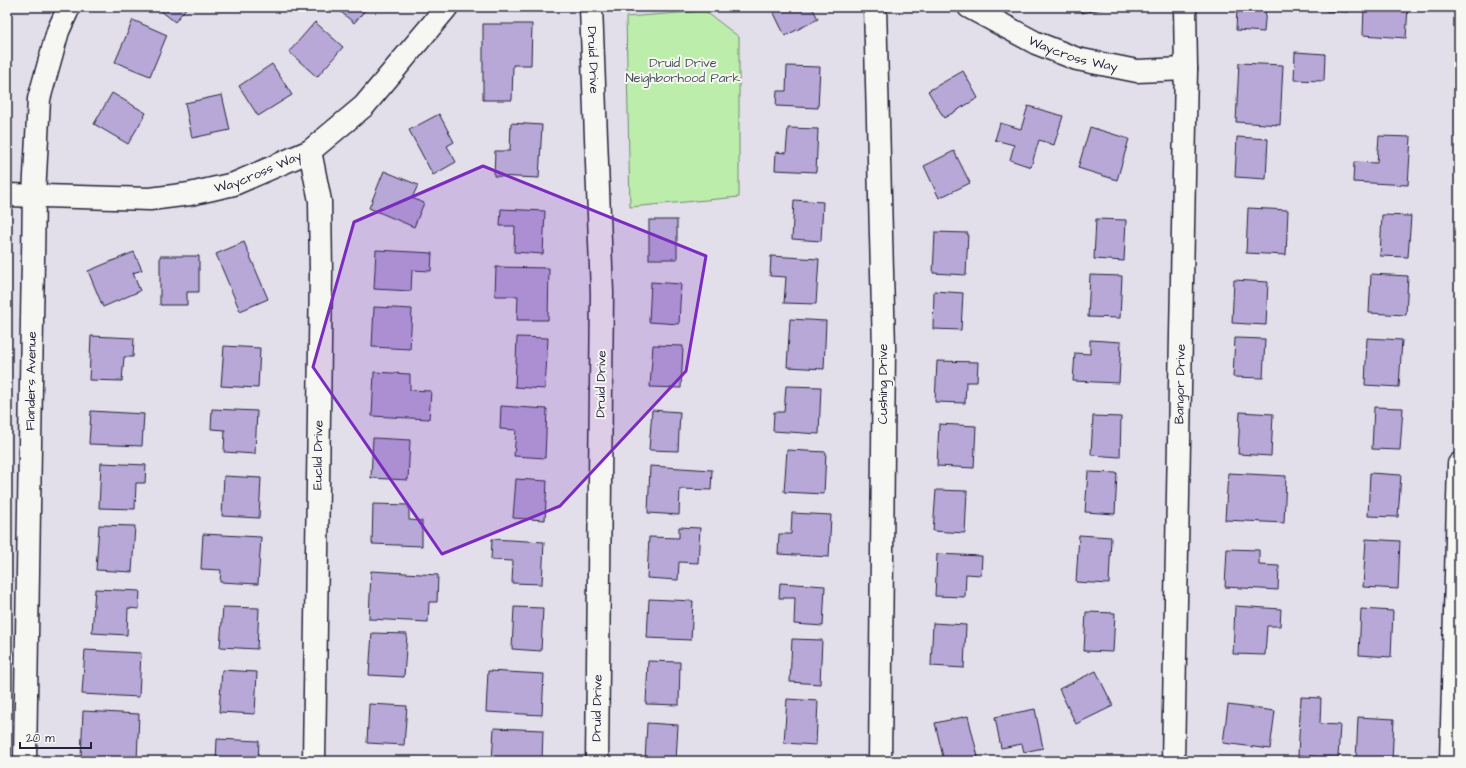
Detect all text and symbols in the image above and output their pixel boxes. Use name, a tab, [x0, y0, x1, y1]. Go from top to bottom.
street label: Druid Drive	[583, 26, 603, 94]
street label: Waycross Way	[1025, 31, 1119, 77]
park label: Druid Drive Neighborhood Park	[625, 54, 741, 88]
street label: Waycross Way	[213, 147, 305, 197]
street label: Flanders Avenue	[21, 331, 41, 431]
street label: Cushing Drive	[874, 344, 893, 424]
street label: Bangor Drive	[1170, 344, 1190, 424]
street label: Druid Drive	[591, 350, 611, 418]
street label: Euclid Drive	[308, 420, 328, 490]
street label: Druid Drive	[587, 674, 607, 742]
scale bar	[20, 724, 91, 750]
text: 20 m	[26, 730, 55, 747]

